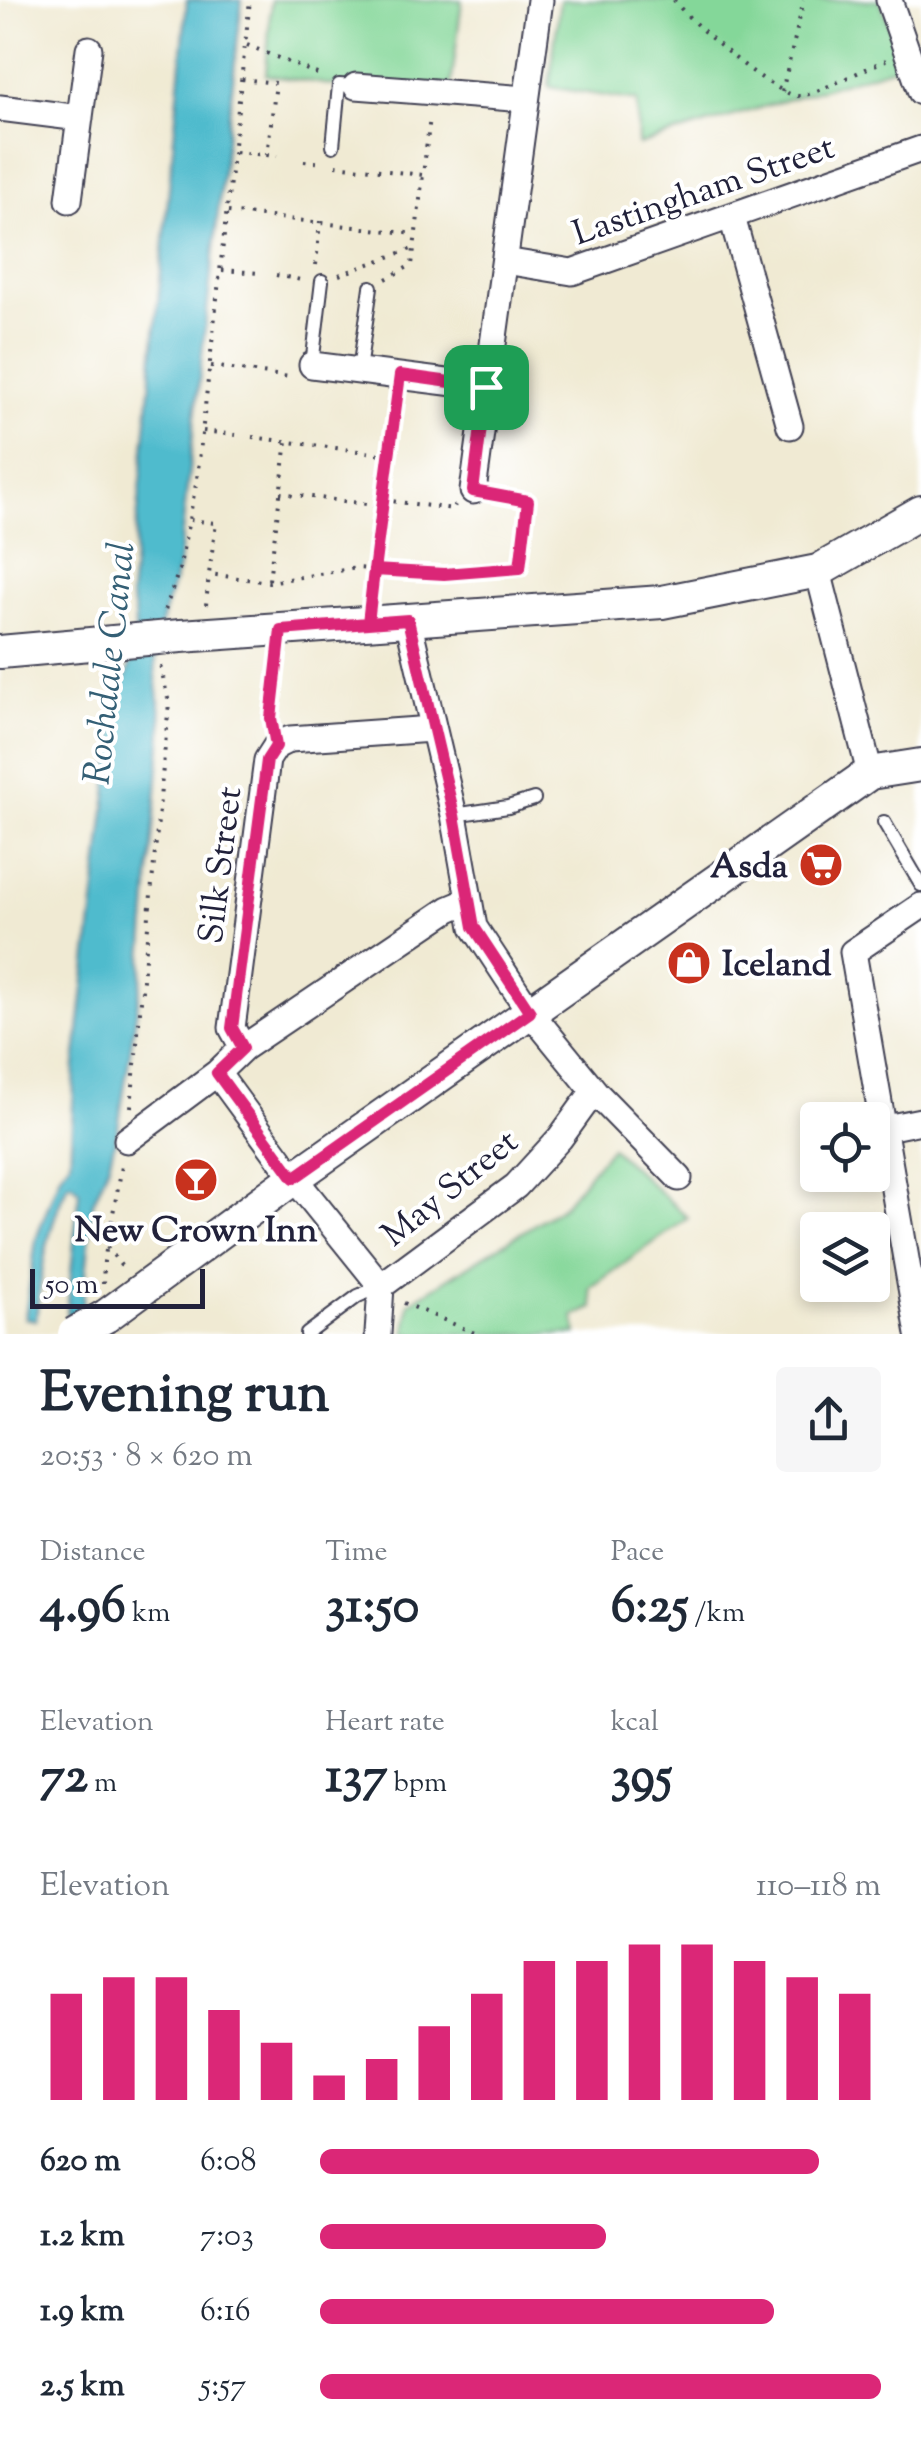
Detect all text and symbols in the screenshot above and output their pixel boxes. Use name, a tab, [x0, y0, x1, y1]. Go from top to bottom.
street label: Lastingham Street	[566, 124, 842, 261]
pin	[444, 345, 529, 430]
icon: arrive	[459, 360, 514, 415]
water label: Rochdale Canal	[72, 539, 152, 787]
street label: Silk Street	[188, 784, 257, 947]
supermarket icon: Asda	[798, 842, 844, 888]
place label: Asda	[710, 843, 788, 894]
shop icon: Iceland	[666, 940, 712, 986]
place label: Iceland	[722, 941, 832, 992]
map controls	[800, 1102, 890, 1302]
button: locate	[800, 1102, 890, 1192]
street label: May Street	[372, 1119, 531, 1261]
bar icon: New Crown Inn	[173, 1157, 219, 1203]
place label: New Crown Inn	[74, 1207, 318, 1258]
button: layers	[800, 1212, 890, 1302]
scale bar	[30, 1264, 205, 1308]
text: 50 m	[45, 1266, 99, 1306]
text: Evening run	[40, 1357, 329, 1436]
button: share	[776, 1367, 881, 1472]
text: 20:53 · 8 × 620 m	[40, 1434, 253, 1480]
text: Distance	[40, 1533, 146, 1573]
text: Time	[325, 1533, 388, 1573]
text: Pace	[611, 1533, 664, 1573]
text: 4.96	[40, 1573, 126, 1645]
text: 31:50	[325, 1573, 419, 1645]
text: 6:25	[611, 1573, 689, 1645]
text: km	[126, 1594, 170, 1634]
text: /km	[689, 1594, 745, 1634]
text: Elevation	[40, 1703, 154, 1743]
text: Heart rate	[325, 1703, 445, 1743]
text: kcal	[611, 1703, 659, 1743]
text: 72	[40, 1743, 88, 1815]
text: 137	[325, 1743, 388, 1815]
text: 395	[611, 1743, 672, 1815]
text: m	[88, 1764, 117, 1804]
text: bpm	[388, 1764, 447, 1804]
text: Elevation	[40, 1864, 170, 1910]
text: 110–118 m	[756, 1864, 881, 1910]
text: 620 m	[40, 2139, 121, 2185]
text: 6:08	[200, 2139, 257, 2185]
text: 1.2 km	[40, 2214, 125, 2260]
text: 7:03	[200, 2214, 254, 2260]
text: 1.9 km	[40, 2289, 125, 2335]
text: 6:16	[200, 2289, 251, 2335]
text: 2.5 km	[40, 2364, 125, 2410]
text: 5:57	[200, 2364, 246, 2410]

